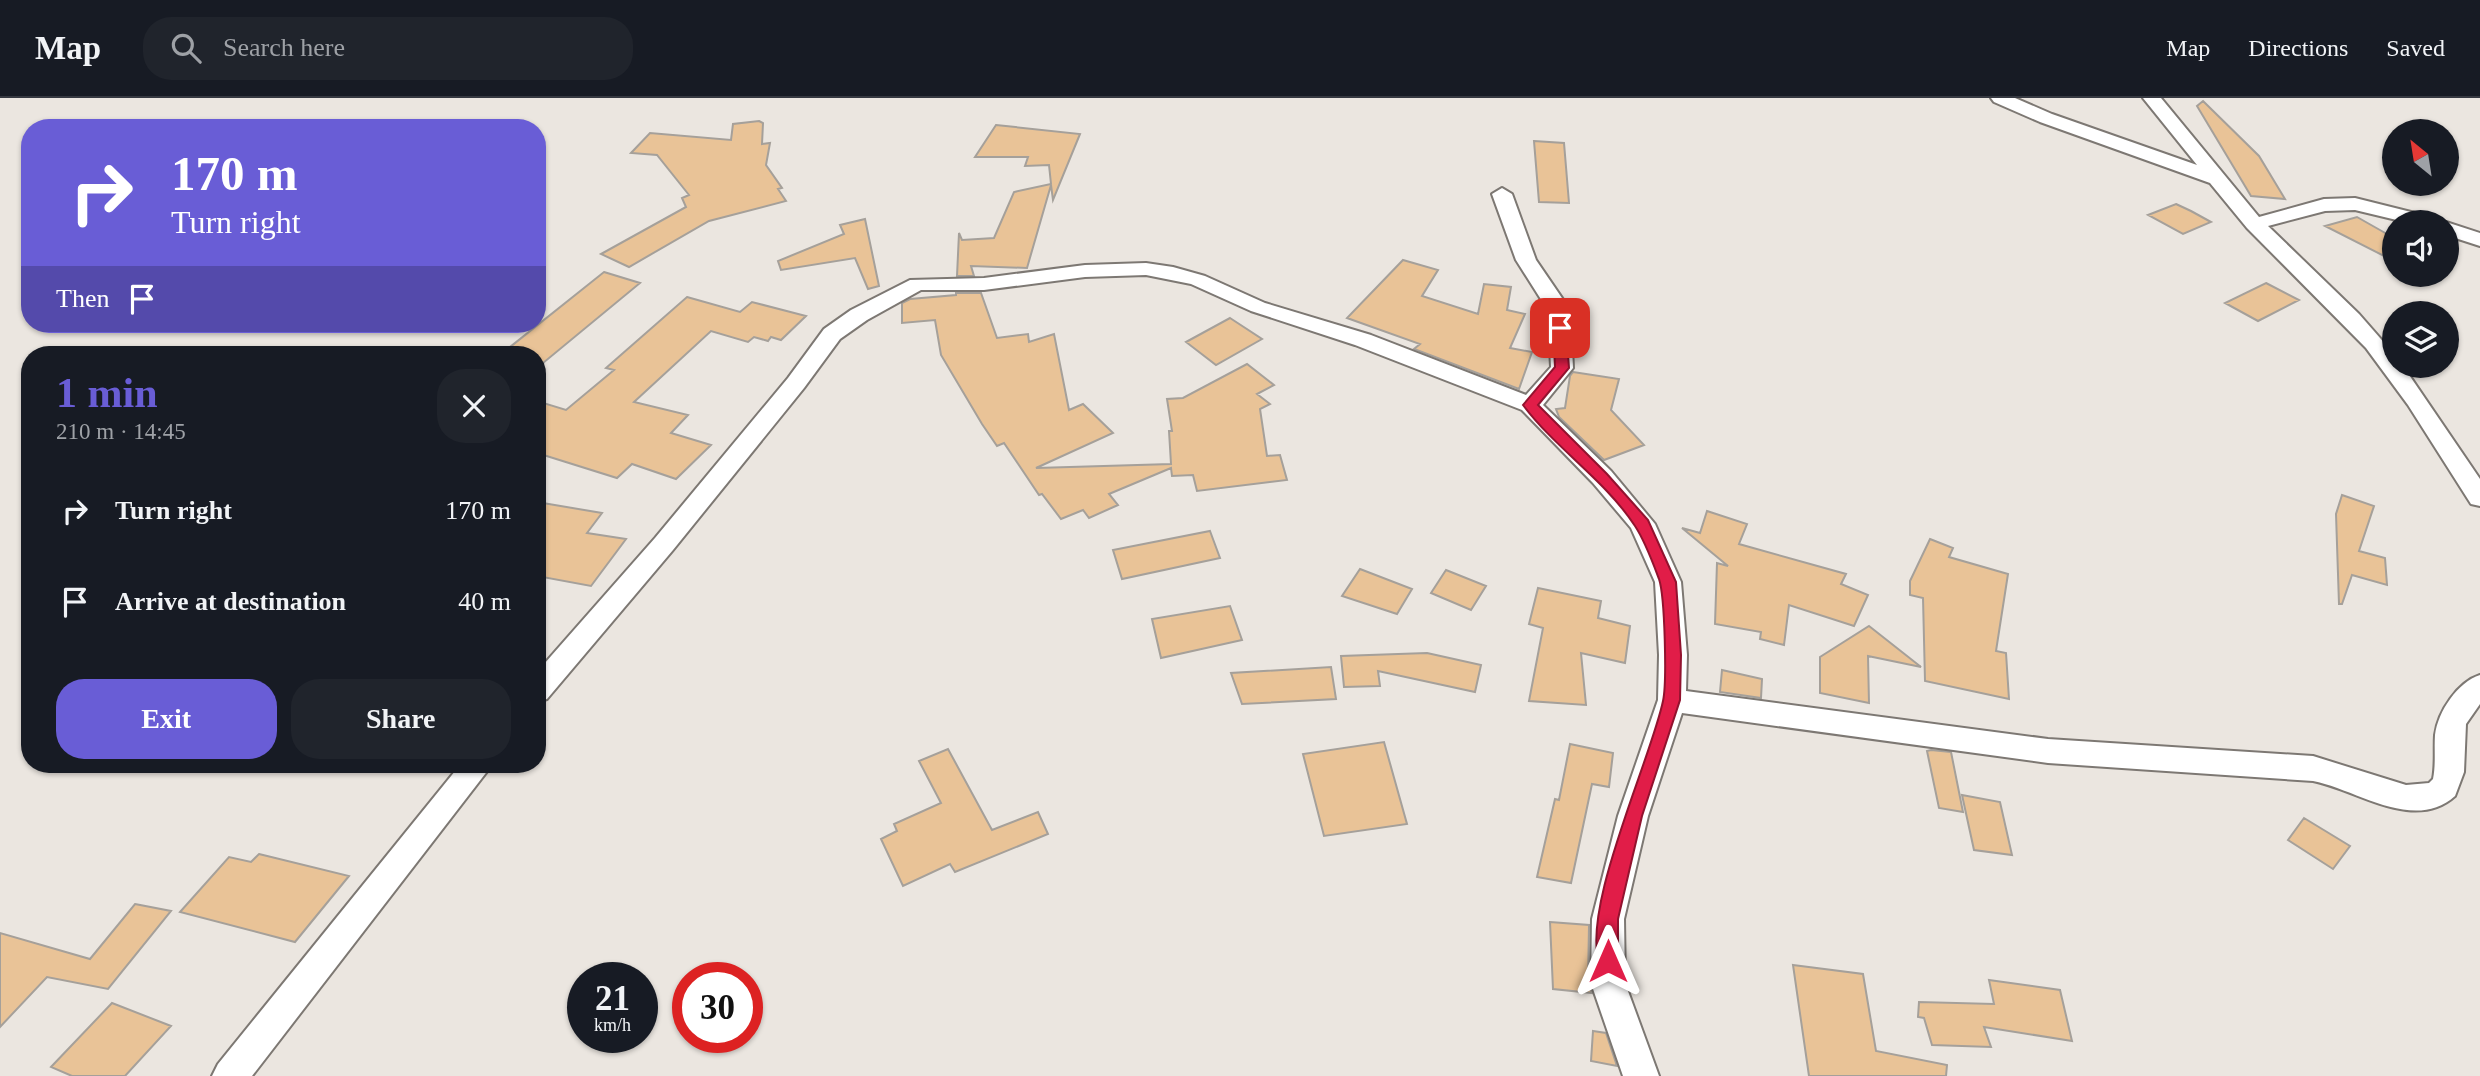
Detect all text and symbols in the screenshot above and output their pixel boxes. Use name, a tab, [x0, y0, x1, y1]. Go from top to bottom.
search box	[143, 17, 633, 80]
icon: search	[167, 29, 205, 67]
text: Map	[35, 30, 101, 66]
text: Search here	[223, 33, 345, 62]
text: Map	[2166, 35, 2210, 61]
text: Directions	[2248, 35, 2348, 61]
text: Saved	[2386, 35, 2445, 61]
north arrow	[2382, 119, 2459, 196]
map controls	[2382, 119, 2459, 378]
text: 170 m	[171, 146, 298, 201]
icon: right	[56, 147, 147, 238]
text: Turn right	[171, 204, 301, 240]
button: sound	[2382, 210, 2459, 287]
icon: arrive	[123, 280, 161, 318]
text: Then	[56, 284, 109, 313]
pin	[1530, 298, 1590, 358]
button: layers	[2382, 301, 2459, 378]
icon: arrive	[1541, 309, 1579, 347]
button: close	[437, 369, 511, 443]
text: 1 min	[56, 370, 158, 416]
text: 210 m · 14:45	[56, 419, 186, 444]
icon: right	[56, 492, 94, 530]
text: Turn right	[115, 496, 232, 525]
text: 170 m	[445, 496, 511, 525]
icon: arrive	[56, 583, 94, 621]
text: Arrive at destination	[115, 587, 346, 616]
text: 40 m	[458, 587, 511, 616]
button: Exit	[56, 679, 277, 759]
button: Share	[291, 679, 511, 759]
position arrow	[1571, 924, 1645, 998]
speed limit sign: 30	[672, 962, 763, 1053]
text: 21	[595, 979, 630, 1018]
text: km/h	[594, 1015, 631, 1035]

